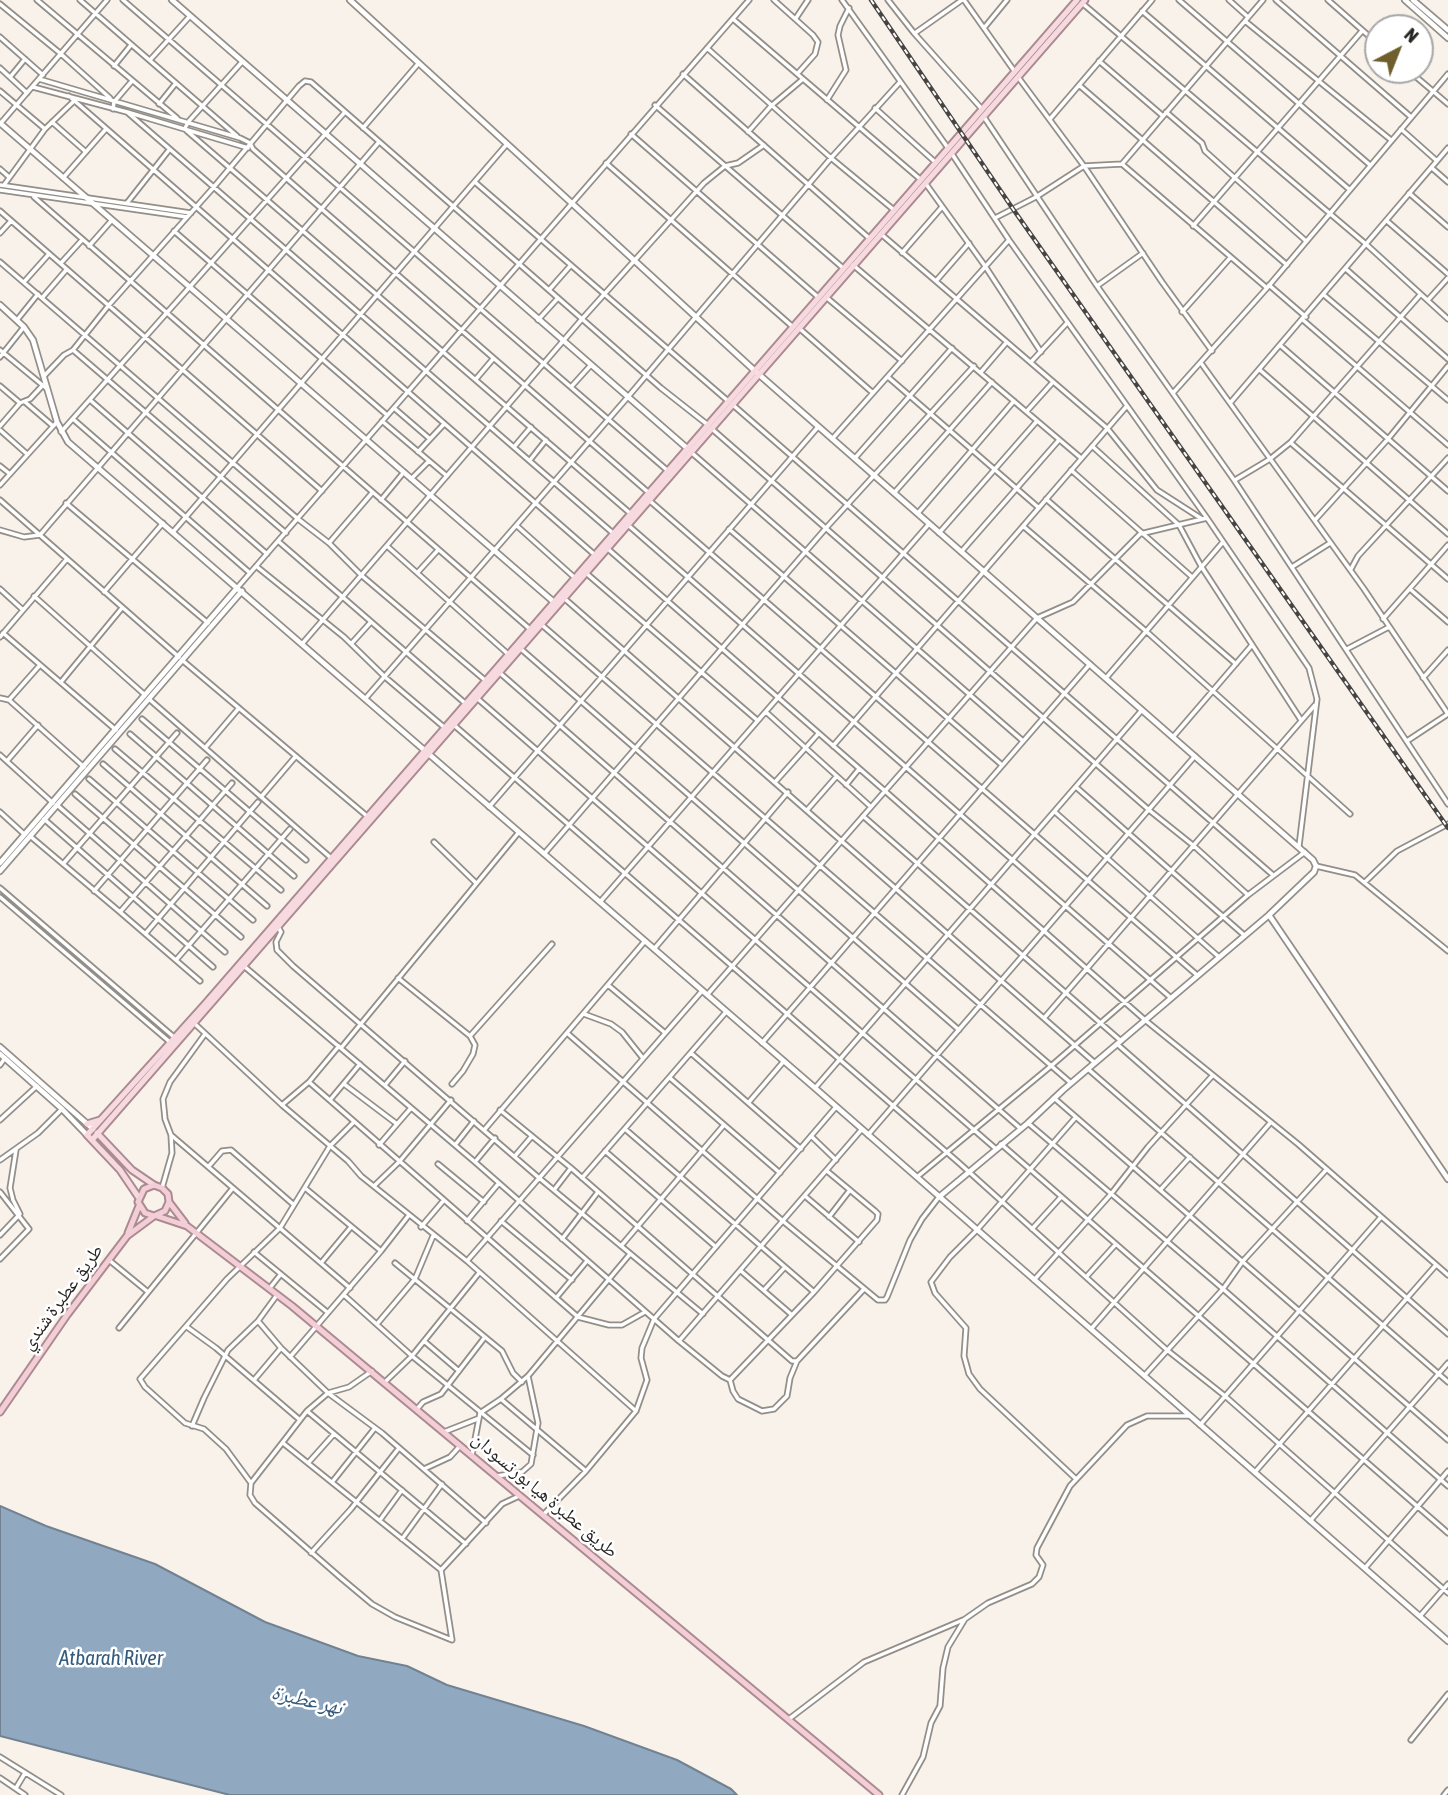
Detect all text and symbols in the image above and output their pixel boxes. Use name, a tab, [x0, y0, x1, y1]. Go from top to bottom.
north arrow	[1364, 14, 1434, 84]
text: N	[1400, 23, 1423, 47]
street label: طريق عطبرة شندي	[16, 1240, 108, 1354]
street label: طريق عطبرة هيا بورتسودان	[467, 1427, 623, 1563]
water label: Atbarah River	[59, 1645, 163, 1671]
water label: نهر عطبرة	[269, 1680, 345, 1720]

